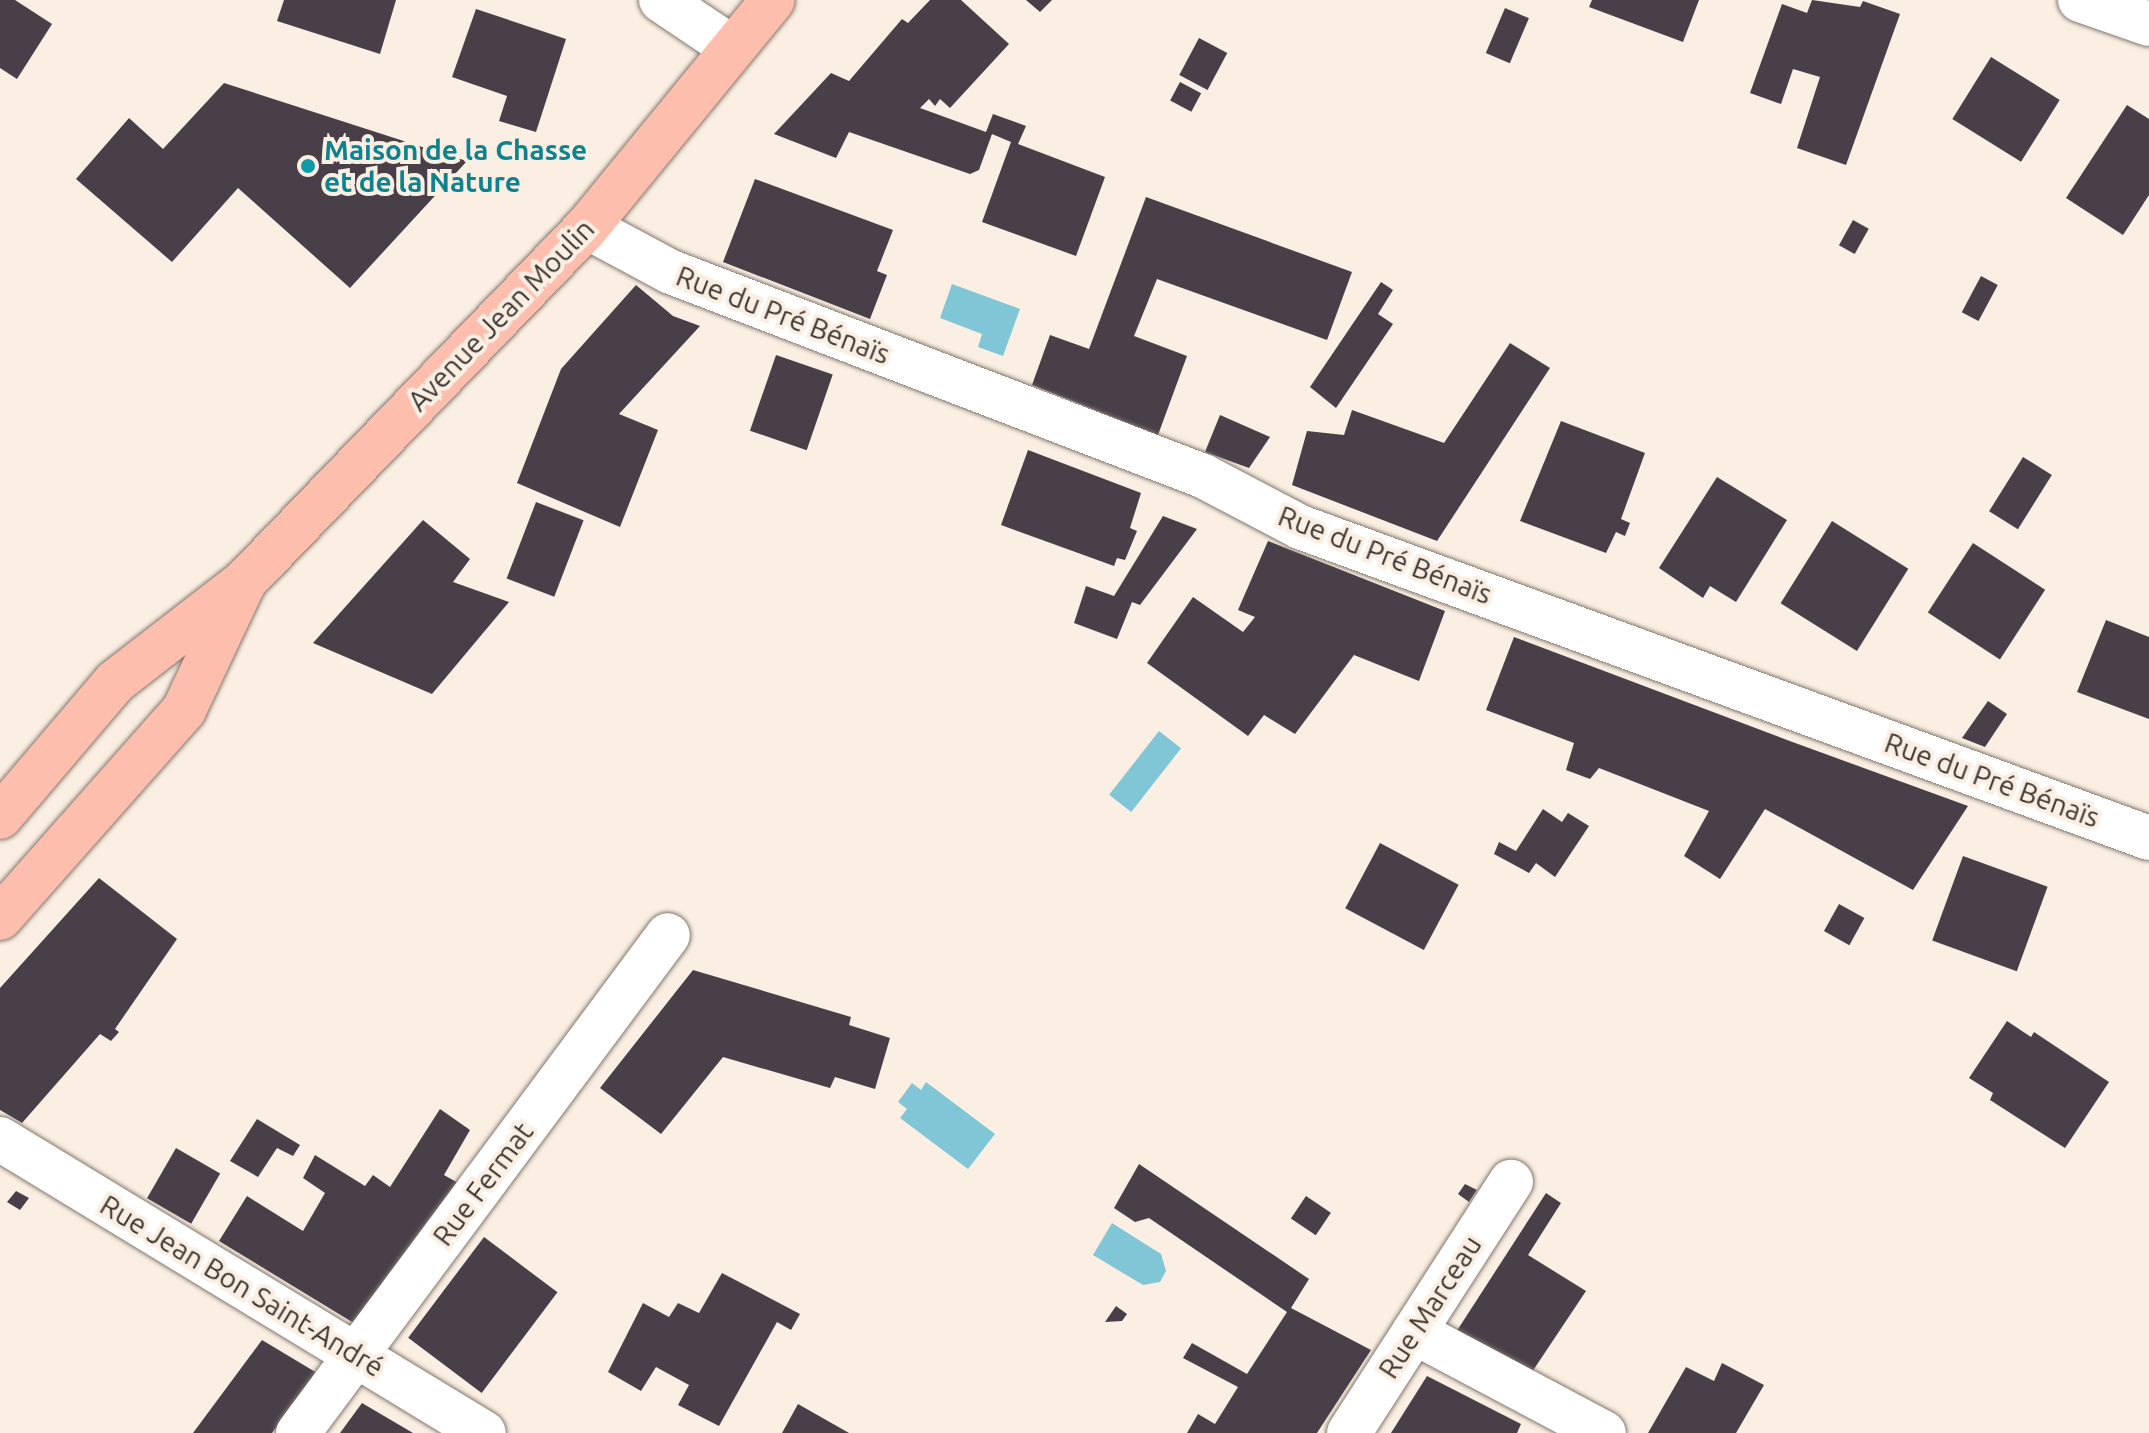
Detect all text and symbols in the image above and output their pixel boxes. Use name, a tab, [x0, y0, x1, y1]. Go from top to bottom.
place label: Maison de la Chasse et de la Nature	[324, 133, 587, 199]
marker: Maison de la Chasse et de la Nature	[299, 157, 317, 175]
street label: Avenue Jean Moulin	[401, 212, 601, 418]
street label: Rue du Pré Bénaïs	[672, 259, 894, 371]
street label: Rue du Pré Bénaïs	[1274, 499, 1496, 611]
street label: Rue du Pré Bénaïs	[1880, 726, 2104, 834]
street label: Rue Fermat	[426, 1116, 540, 1252]
street label: Rue Jean Bon Saint-André	[94, 1188, 390, 1384]
street label: Rue Marceau	[1371, 1229, 1489, 1385]

